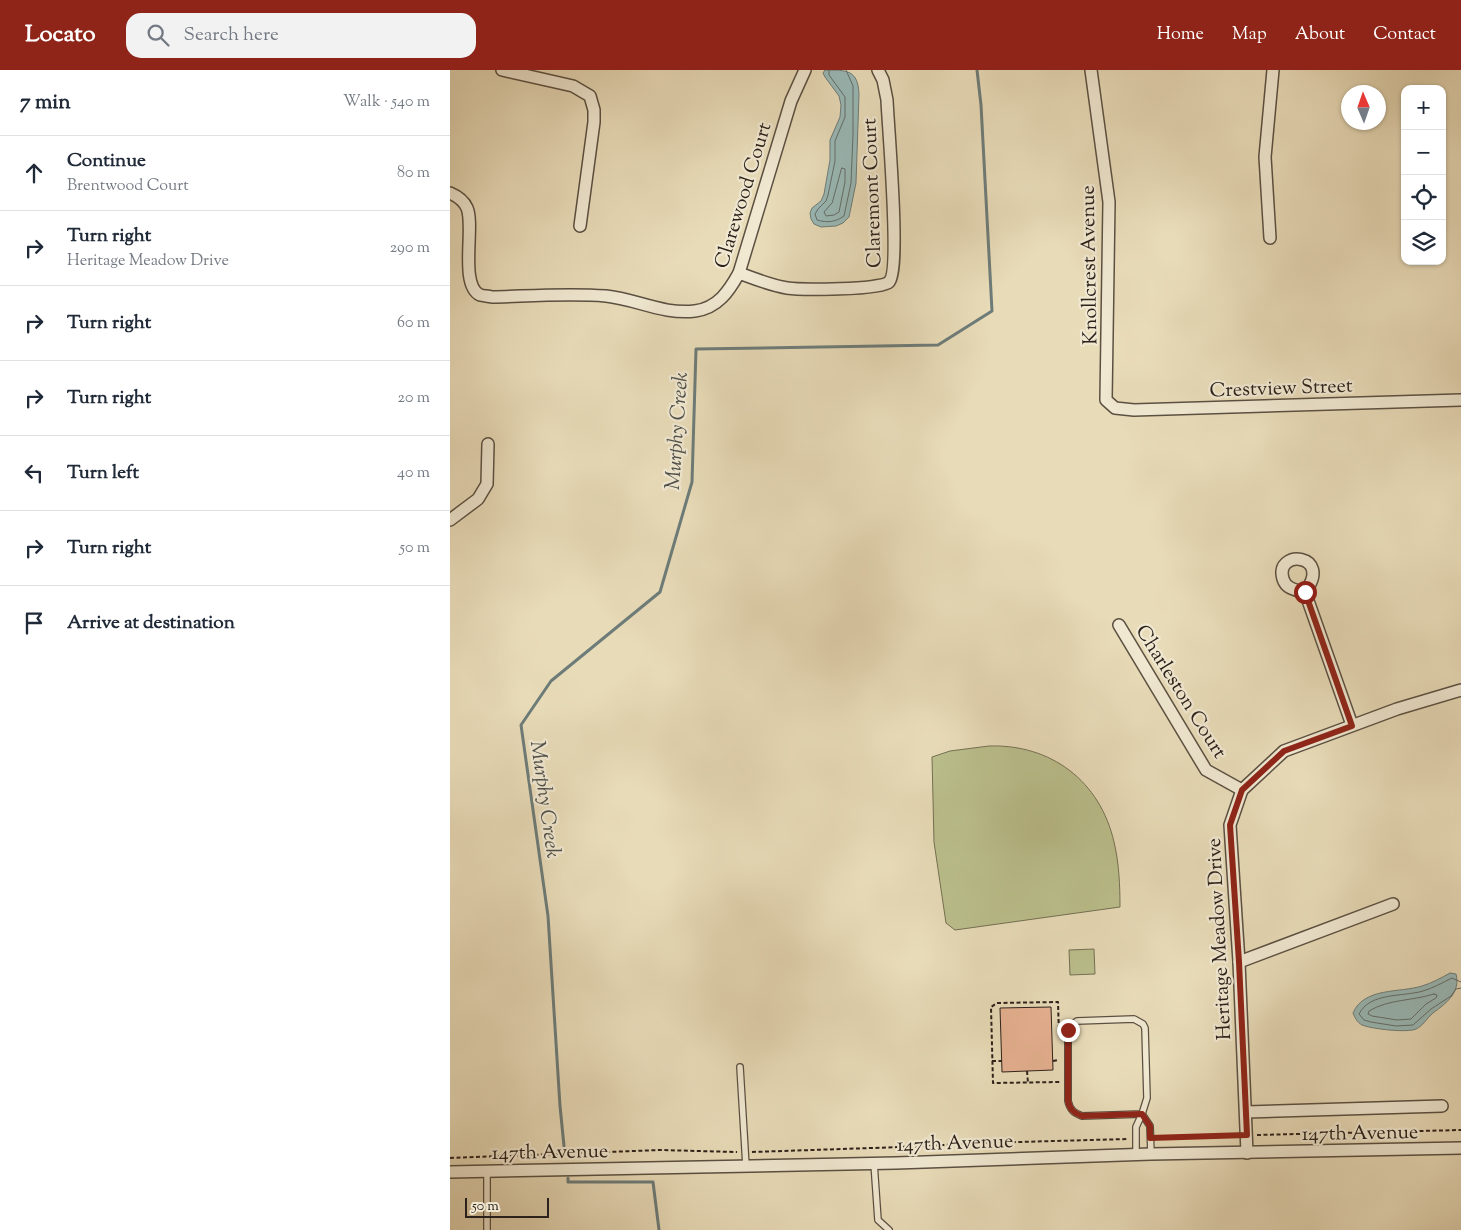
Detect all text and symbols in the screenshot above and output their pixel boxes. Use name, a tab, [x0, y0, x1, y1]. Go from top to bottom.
search box	[126, 13, 476, 58]
text: Locato	[25, 18, 96, 52]
icon: search	[144, 21, 172, 49]
text: Search here	[184, 22, 279, 49]
text: Home	[1157, 22, 1204, 48]
text: Map	[1232, 22, 1267, 48]
text: About	[1295, 22, 1345, 48]
text: Contact	[1373, 22, 1436, 48]
north arrow	[1341, 85, 1386, 130]
map controls	[1401, 85, 1446, 265]
button: +	[1401, 85, 1446, 130]
text: 7 min	[20, 88, 71, 118]
text: Walk · 540 m	[343, 91, 430, 114]
street label: Claremont Court	[856, 117, 891, 268]
street label: Clarewood Court	[708, 119, 780, 272]
button: −	[1401, 130, 1446, 175]
text: Continue	[67, 148, 146, 175]
icon: ahead	[20, 159, 48, 187]
text: 80 m	[397, 162, 430, 185]
text: Brentwood Court	[67, 175, 189, 198]
button: locate	[1401, 175, 1446, 220]
street label: Knollcrest Avenue	[1075, 185, 1106, 345]
button: layers	[1401, 220, 1446, 265]
text: Turn right	[67, 223, 151, 250]
icon: right	[20, 234, 48, 262]
text: 290 m	[390, 237, 430, 260]
text: Heritage Meadow Drive	[67, 250, 229, 273]
icon: right	[20, 309, 48, 337]
text: Turn right	[67, 310, 151, 337]
text: 60 m	[397, 312, 430, 335]
water label: Murphy Creek	[659, 371, 697, 491]
street label: Crestview Street	[1209, 373, 1353, 406]
icon: right	[20, 384, 48, 412]
text: Turn right	[67, 385, 151, 412]
text: 20 m	[397, 387, 430, 410]
icon: left	[20, 459, 48, 487]
text: Turn left	[67, 460, 139, 487]
text: 40 m	[397, 462, 430, 485]
icon: right	[20, 534, 48, 562]
text: Turn right	[67, 535, 151, 562]
text: 50 m	[399, 537, 430, 560]
route start	[1294, 581, 1317, 604]
icon: arrive	[20, 609, 48, 637]
text: Arrive at destination	[67, 610, 235, 637]
street label: Charleston Court	[1127, 620, 1233, 765]
water label: Murphy Creek	[521, 739, 567, 860]
street label: Heritage Meadow Drive	[1201, 837, 1240, 1041]
route end	[1057, 1019, 1080, 1042]
street label: 147th Avenue	[1302, 1119, 1419, 1150]
street label: 147th Avenue	[896, 1128, 1014, 1161]
street label: 147th Avenue	[492, 1138, 609, 1169]
scale bar	[465, 1195, 549, 1218]
text: 50 m	[472, 1197, 499, 1217]

